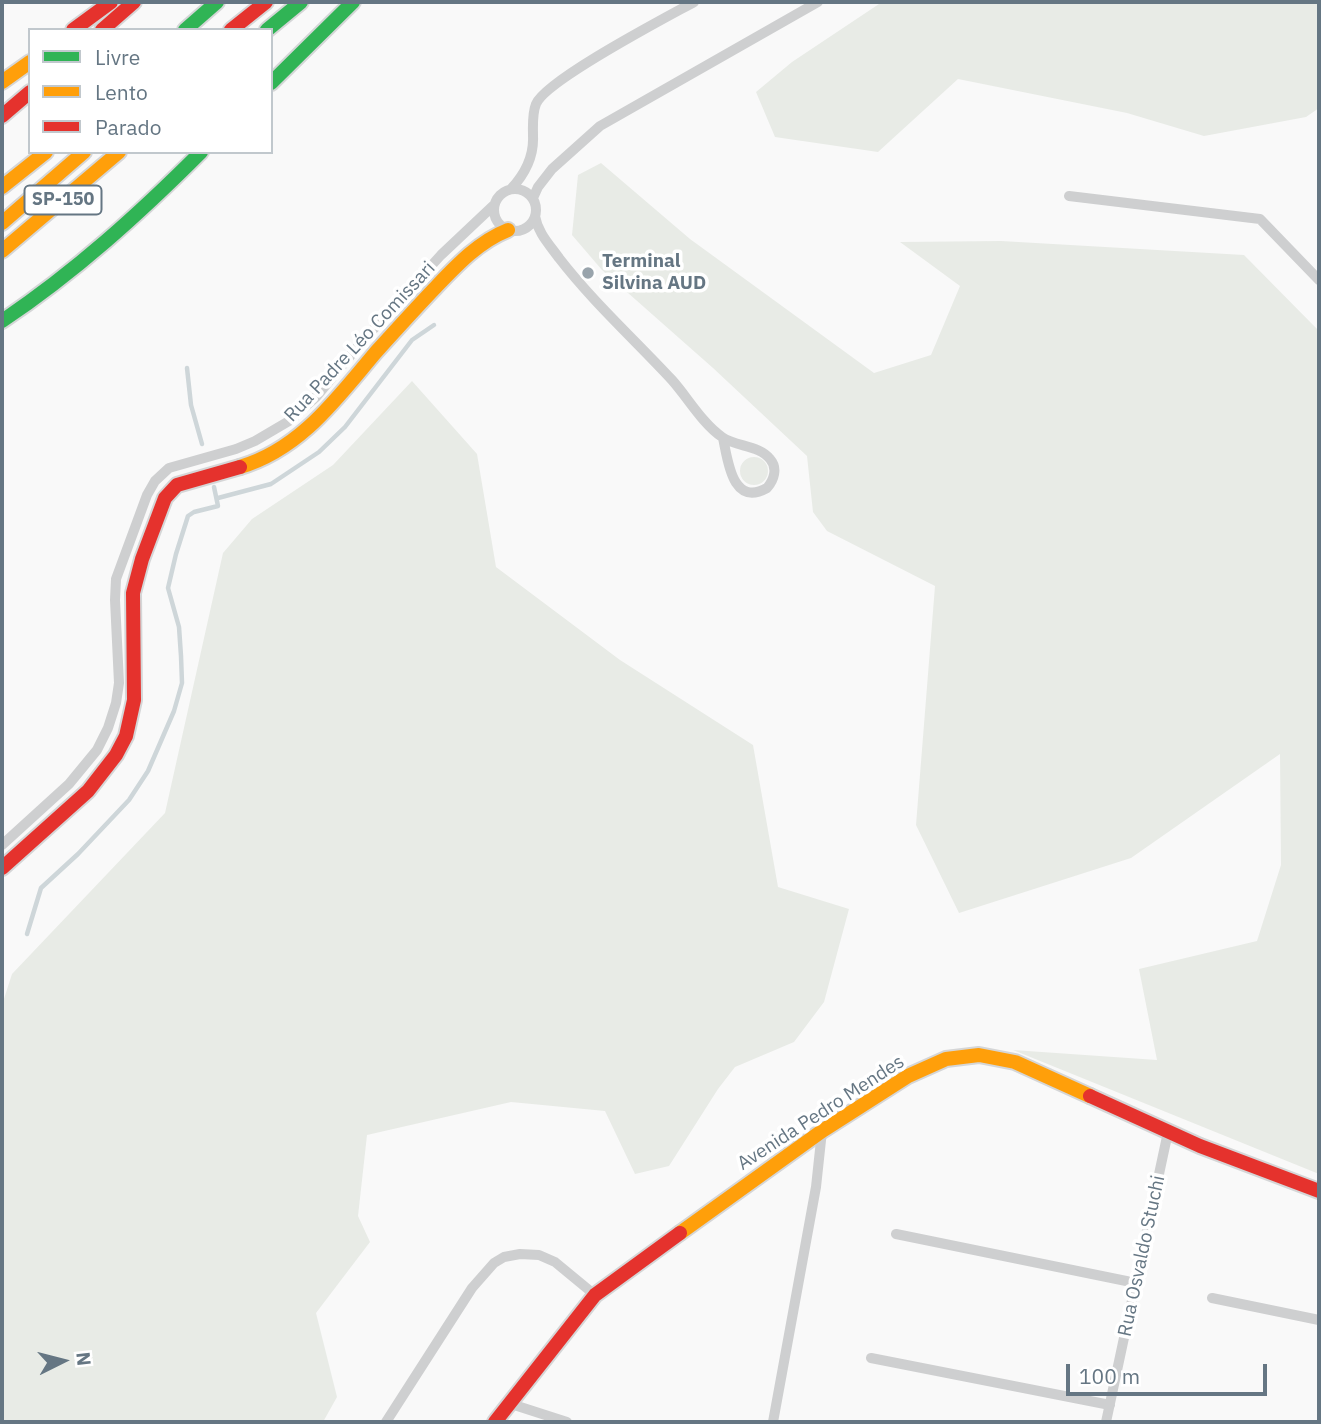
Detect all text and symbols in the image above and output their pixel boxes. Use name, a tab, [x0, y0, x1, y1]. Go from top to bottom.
legend	[28, 28, 273, 154]
text: Livre	[95, 43, 140, 71]
text: Lento	[95, 78, 148, 106]
text: Parado	[95, 113, 162, 141]
road number: SP-150	[24, 186, 102, 215]
place label: Terminal Silvina AUD	[602, 251, 706, 295]
street label: Rua Padre Léo Comissari	[280, 257, 440, 427]
marker: Terminal Silvina AUD	[580, 265, 596, 281]
street label: Avenida Pedro Mendes	[733, 1050, 909, 1176]
street label: Rua Osvaldo Stuchi	[1114, 1173, 1170, 1339]
north arrow	[28, 1326, 98, 1396]
scale bar	[1069, 1350, 1270, 1394]
text: N	[71, 1351, 97, 1367]
text: 100 m	[1079, 1362, 1140, 1390]

